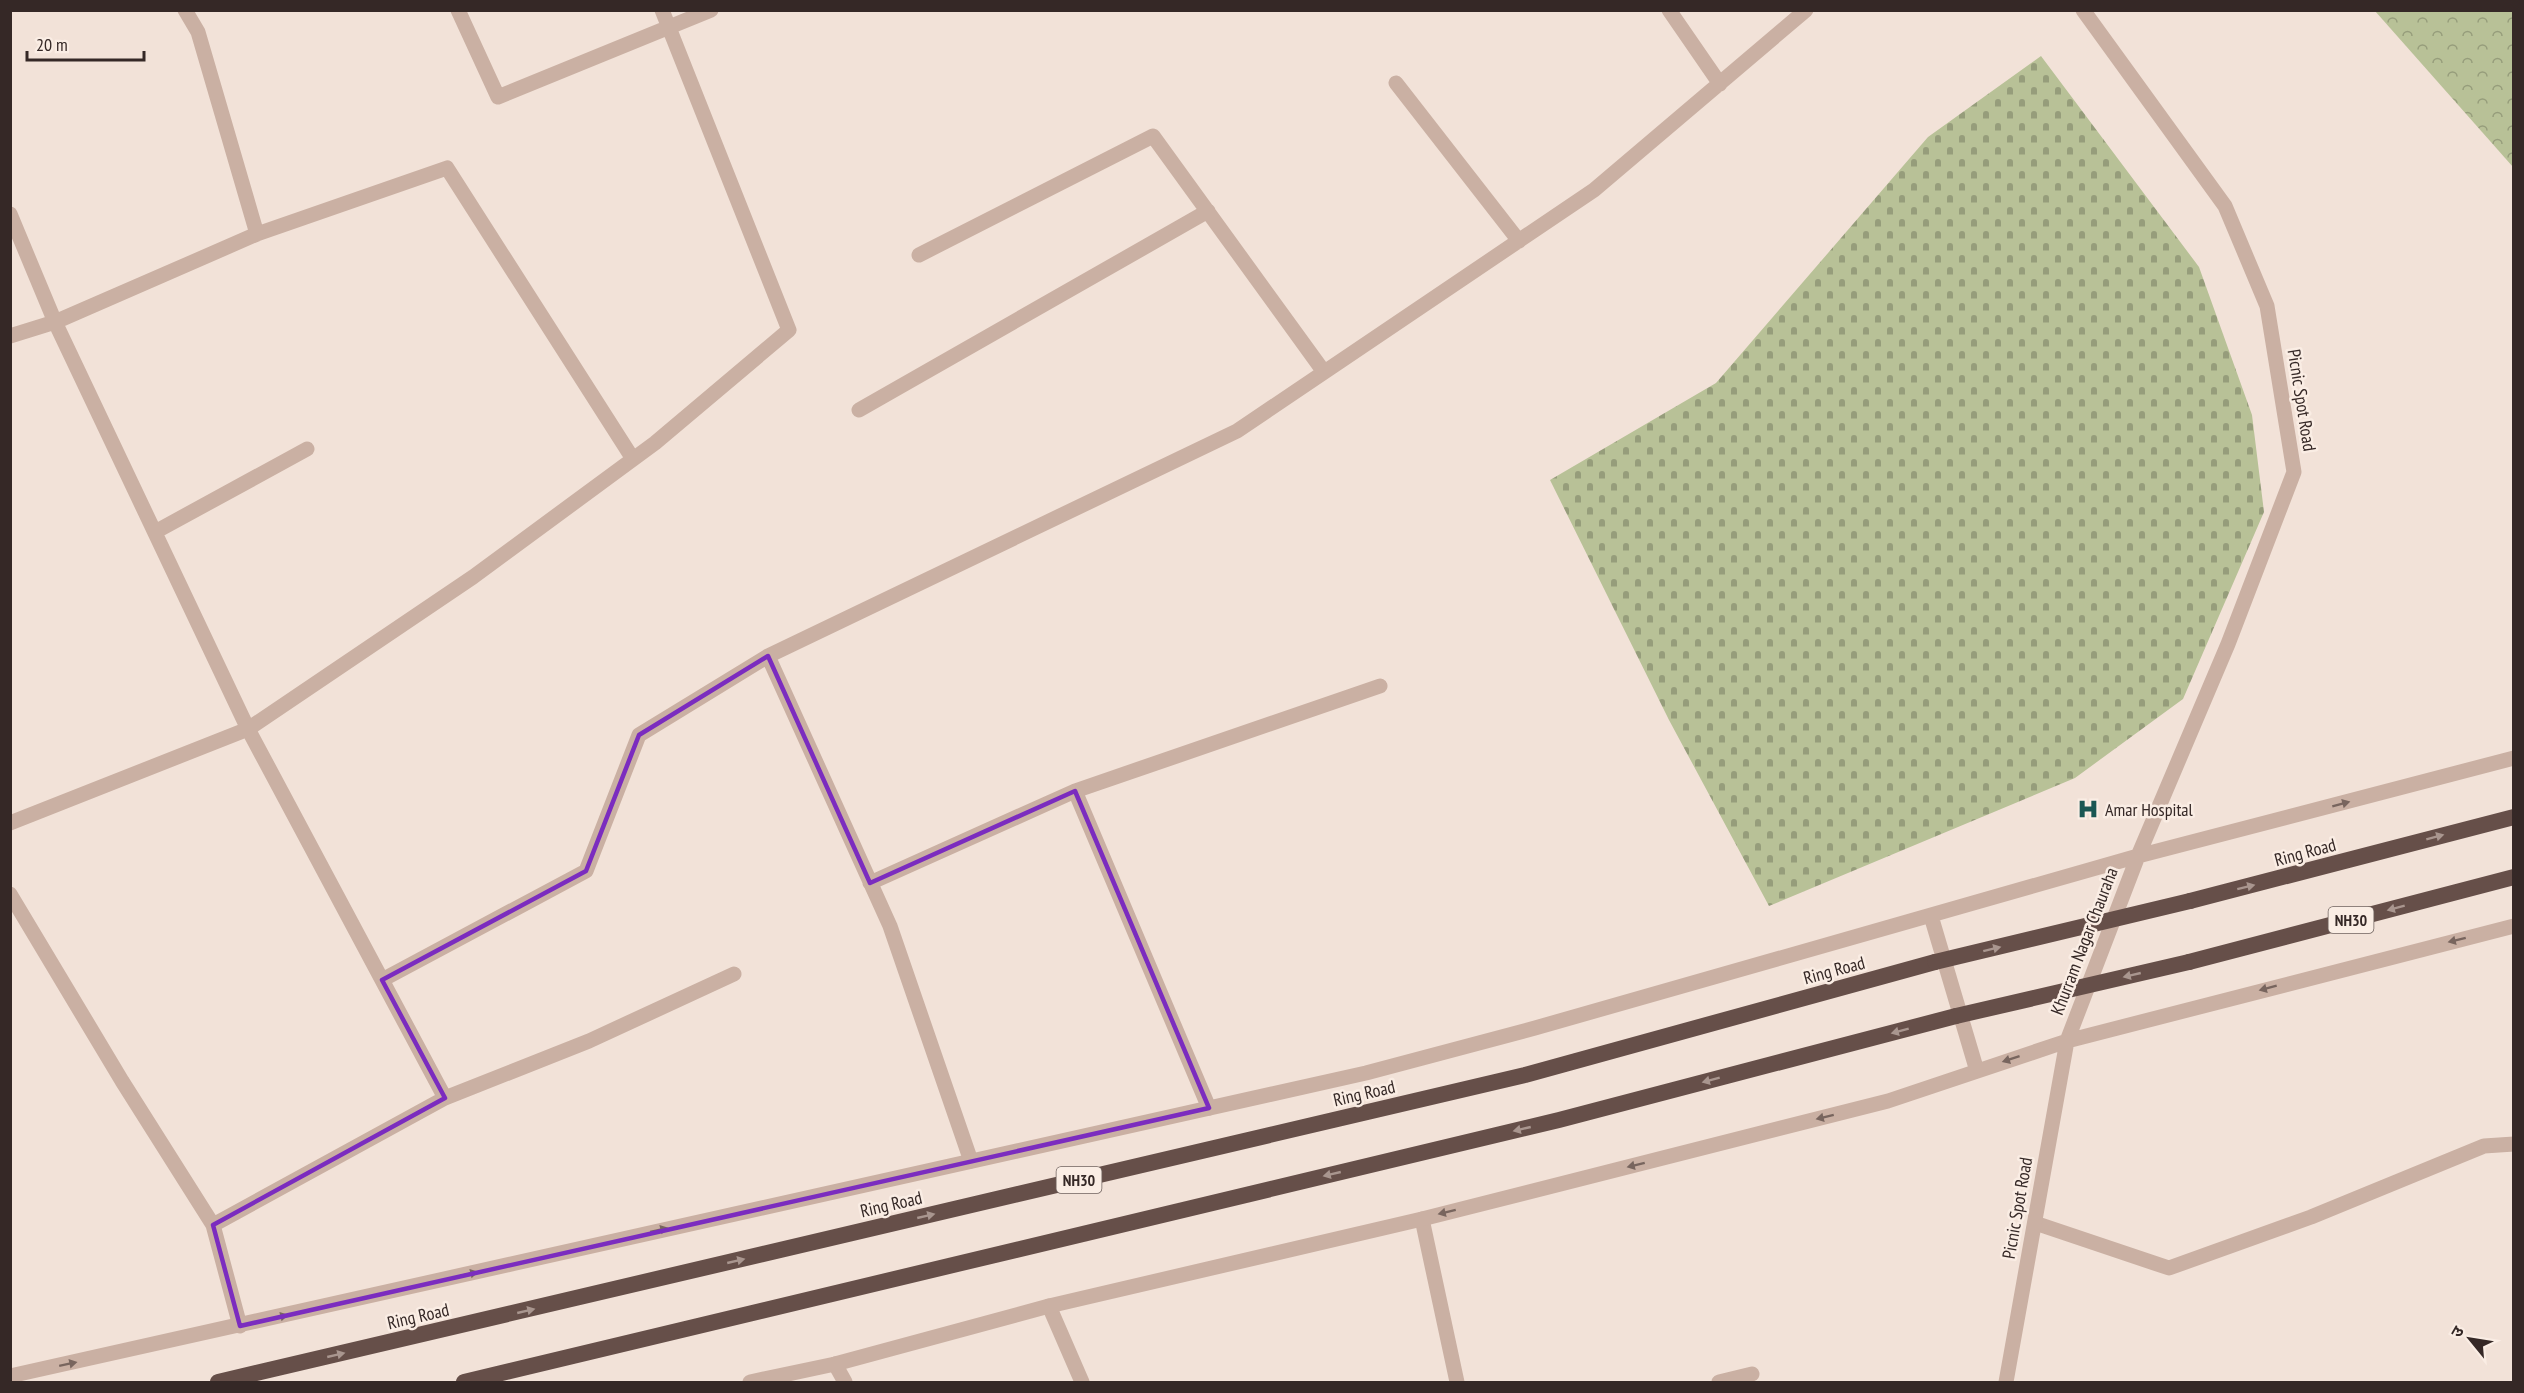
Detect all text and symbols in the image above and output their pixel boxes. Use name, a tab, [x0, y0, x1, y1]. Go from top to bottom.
scale bar	[27, 24, 144, 62]
text: 20 m	[36, 33, 68, 56]
street label: Picnic Spot Road	[2283, 347, 2321, 453]
hospital icon: Amar Hospital	[2076, 797, 2100, 821]
place label: Amar Hospital	[2105, 798, 2194, 821]
one-way arrow	[2331, 798, 2350, 808]
one-way arrow	[2426, 832, 2444, 842]
street label: Ring Road	[2272, 833, 2338, 871]
street label: Khurram Nagar Chauraha	[2045, 864, 2123, 1018]
one-way arrow	[2237, 881, 2256, 891]
one-way arrow	[2387, 904, 2405, 914]
road number: NH30	[2328, 907, 2374, 933]
one-way arrow	[2448, 936, 2466, 945]
one-way arrow	[1983, 943, 2001, 953]
street label: Ring Road	[1801, 951, 1867, 989]
one-way arrow	[2123, 971, 2141, 981]
one-way arrow	[2259, 984, 2277, 994]
one-way arrow	[1890, 1027, 1908, 1036]
one-way arrow	[2002, 1055, 2020, 1065]
street label: Ring Road	[1331, 1075, 1397, 1111]
one-way arrow	[1702, 1076, 1720, 1086]
one-way arrow	[1816, 1112, 1834, 1122]
one-way arrow	[1513, 1124, 1531, 1134]
street label: Picnic Spot Road	[1997, 1155, 2037, 1261]
one-way arrow	[1627, 1160, 1645, 1170]
road number: NH30	[1056, 1167, 1102, 1193]
one-way arrow	[1323, 1170, 1342, 1180]
street label: Ring Road	[858, 1186, 924, 1222]
one-way arrow	[1438, 1208, 1456, 1218]
one-way arrow	[917, 1211, 936, 1220]
one-way arrow	[650, 1225, 668, 1235]
one-way arrow	[727, 1255, 746, 1265]
one-way arrow	[459, 1268, 478, 1278]
street label: Ring Road	[385, 1298, 451, 1334]
one-way arrow	[517, 1305, 535, 1315]
north arrow	[2440, 1309, 2500, 1369]
one-way arrow	[269, 1312, 288, 1321]
text: उ	[2446, 1322, 2468, 1341]
one-way arrow	[327, 1350, 346, 1360]
one-way arrow	[58, 1359, 77, 1368]

